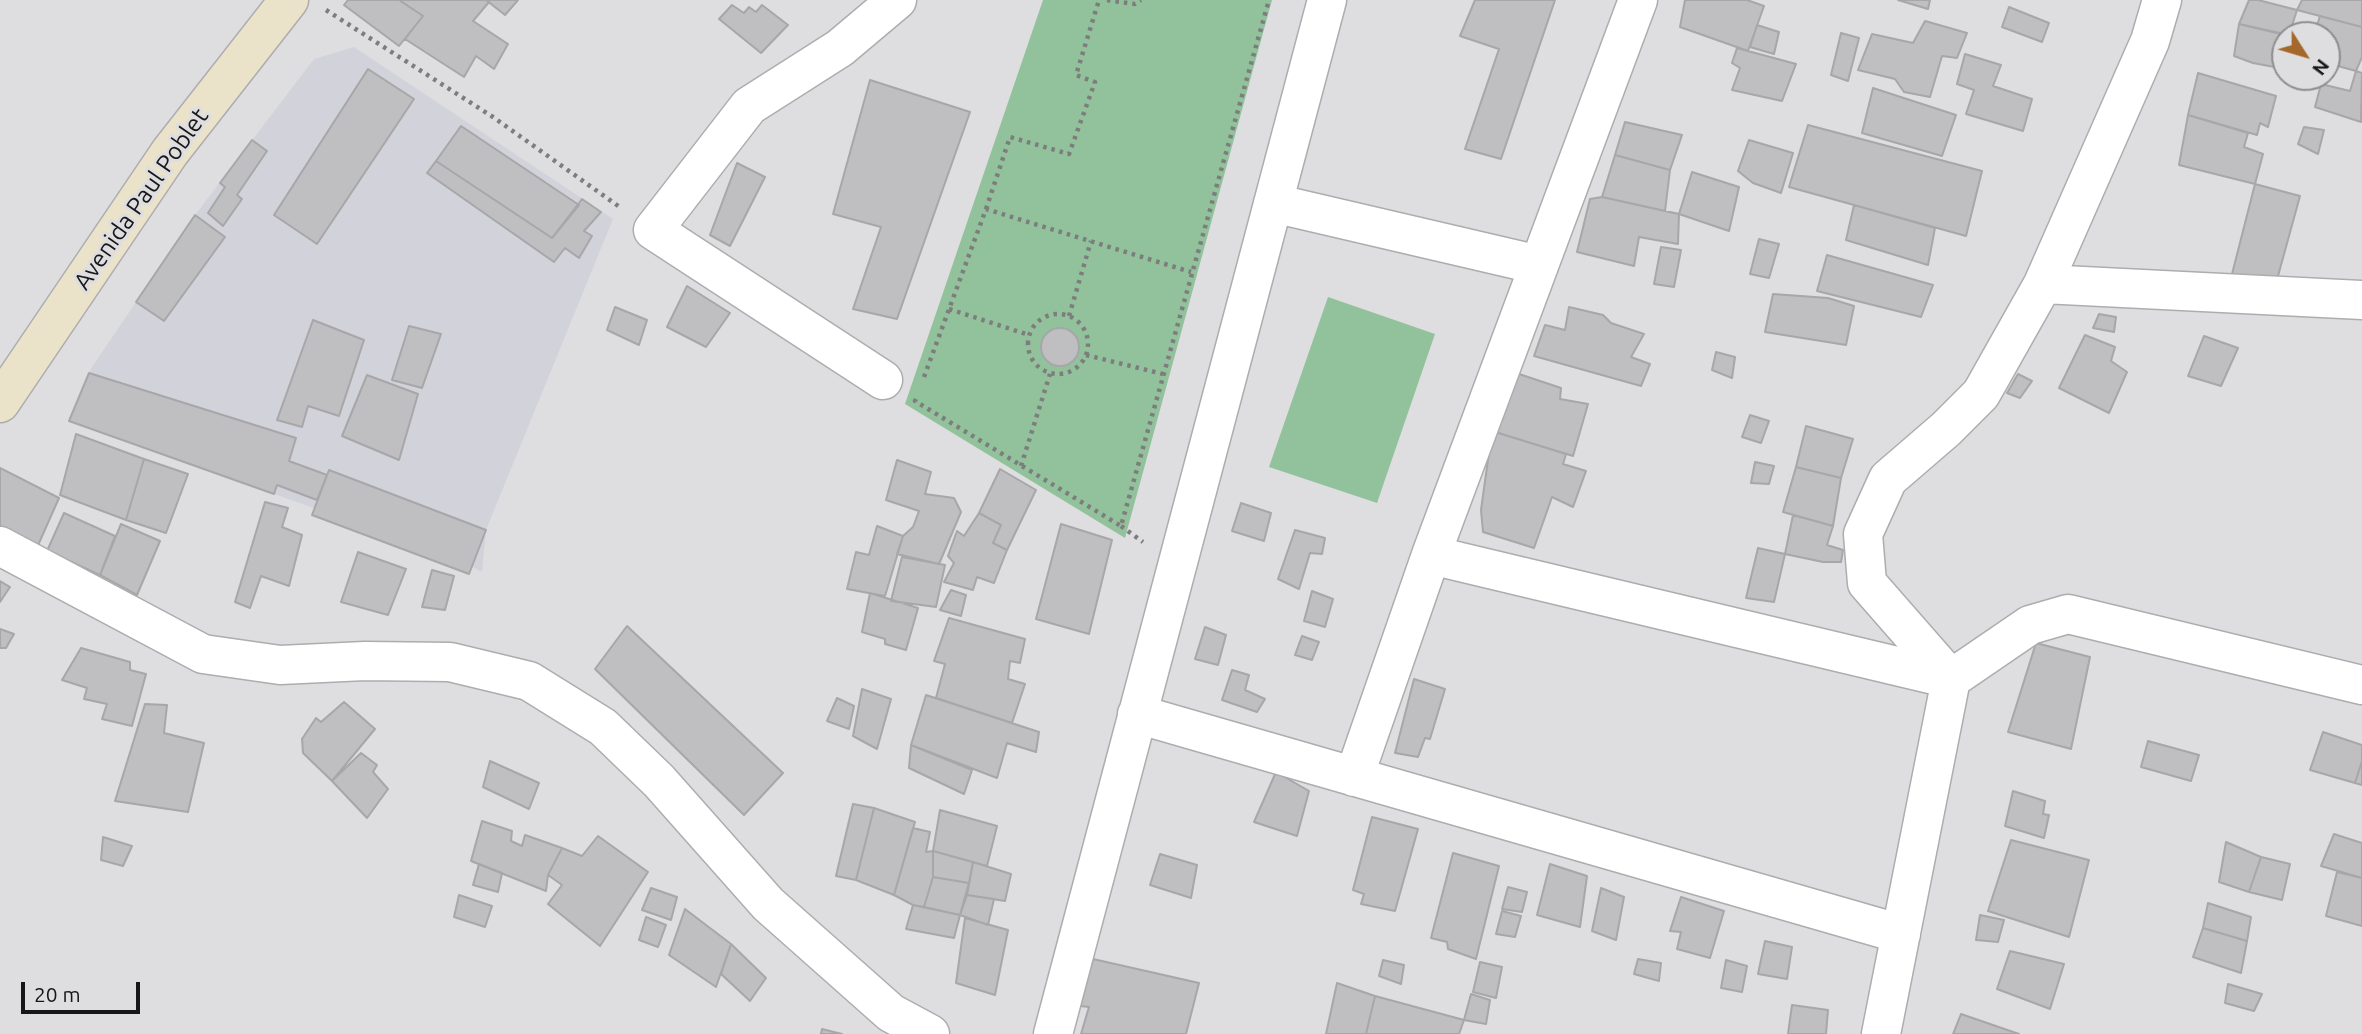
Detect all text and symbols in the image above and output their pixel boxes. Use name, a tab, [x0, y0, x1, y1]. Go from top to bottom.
north arrow	[2271, 21, 2341, 91]
text: N	[2308, 55, 2334, 80]
street label: Avenida Paul Poblet	[68, 103, 214, 295]
scale bar	[24, 968, 144, 1012]
text: 20 m	[34, 982, 81, 1006]

